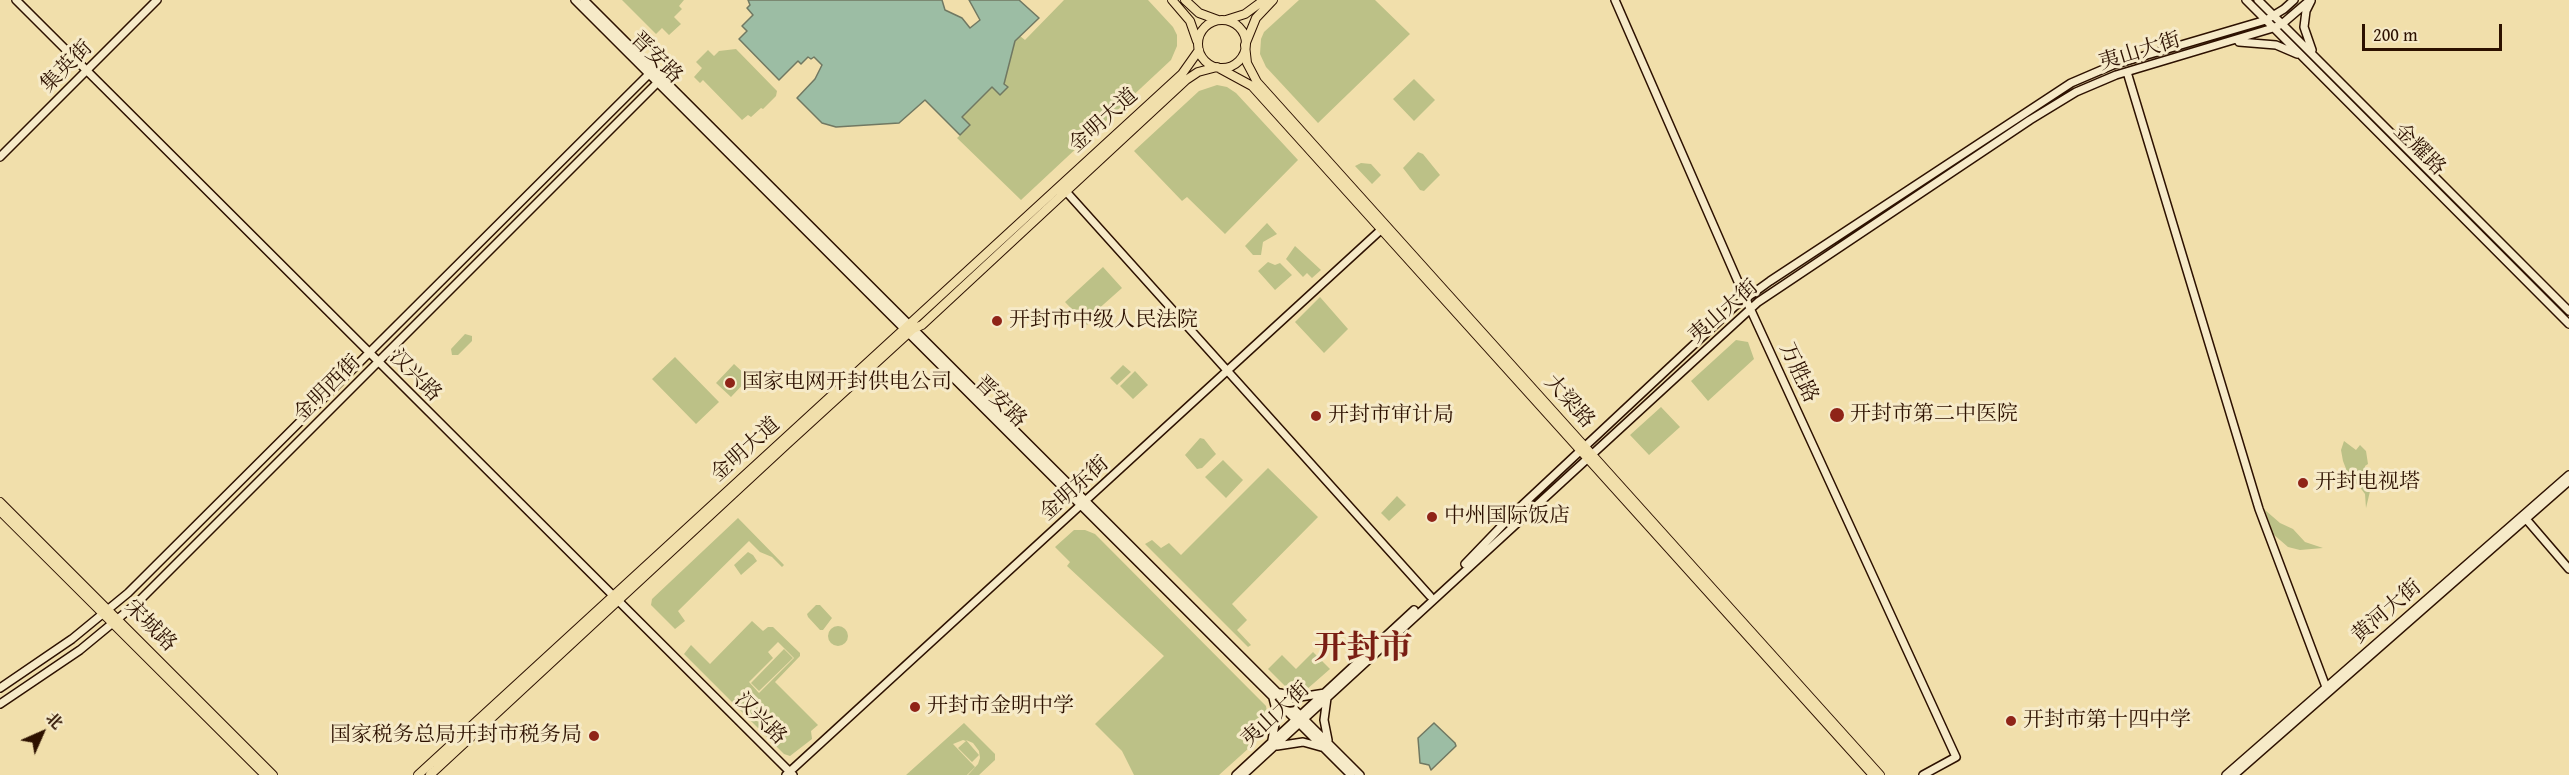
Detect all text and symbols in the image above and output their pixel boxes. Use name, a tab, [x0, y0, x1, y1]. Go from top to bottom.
scale bar	[2365, 12, 2504, 50]
text: 200 m	[2373, 21, 2418, 48]
street label: 晋安路	[625, 27, 687, 89]
street label: 夷山大街	[2096, 28, 2184, 76]
street label: 集英街	[36, 36, 98, 98]
street label: 金明大道	[1064, 84, 1144, 158]
street label: 金耀路	[2388, 119, 2450, 181]
street label: 夷山大街	[1684, 275, 1764, 349]
place label: 开封市中级人民法院	[1009, 308, 1198, 334]
marker: 开封市中级人民法院	[990, 314, 1004, 328]
street label: 万胜路	[1773, 339, 1823, 407]
street label: 汉兴路	[384, 345, 446, 407]
street label: 金明西街	[289, 350, 367, 428]
place label: 国家电网开封供电公司	[742, 370, 952, 396]
street label: 大梁路	[1539, 370, 1599, 434]
street label: 晋安路	[969, 371, 1031, 433]
marker: 国家电网开封供电公司	[723, 376, 737, 390]
place label: 开封市第二中医院	[1850, 402, 2018, 428]
place label: 开封市审计局	[1328, 403, 1454, 429]
marker: 开封市第二中医院	[1828, 406, 1846, 424]
marker: 开封市审计局	[1309, 409, 1323, 423]
street label: 金明大道	[706, 413, 786, 487]
street label: 金明东街	[1035, 452, 1115, 526]
place label: 开封电视塔	[2315, 470, 2420, 496]
marker: 开封电视塔	[2296, 476, 2310, 490]
place label: 中州国际饭店	[1444, 504, 1570, 530]
marker: 中州国际饭店	[1425, 510, 1439, 524]
street label: 黄河大街	[2347, 575, 2427, 649]
street label: 宋城路	[119, 595, 181, 657]
district label: 开封市	[1314, 630, 1412, 670]
street label: 夷山大街	[1237, 677, 1315, 753]
street label: 汉兴路	[729, 688, 791, 750]
place label: 开封市金明中学	[927, 694, 1074, 720]
marker: 开封市金明中学	[908, 700, 922, 714]
north arrow	[12, 703, 72, 763]
text: 北	[41, 706, 69, 734]
place label: 开封市第十四中学	[2023, 708, 2191, 734]
marker: 开封市第十四中学	[2004, 714, 2018, 728]
place label: 国家税务总局开封市税务局	[330, 723, 582, 749]
marker: 国家税务总局开封市税务局	[587, 729, 601, 743]

